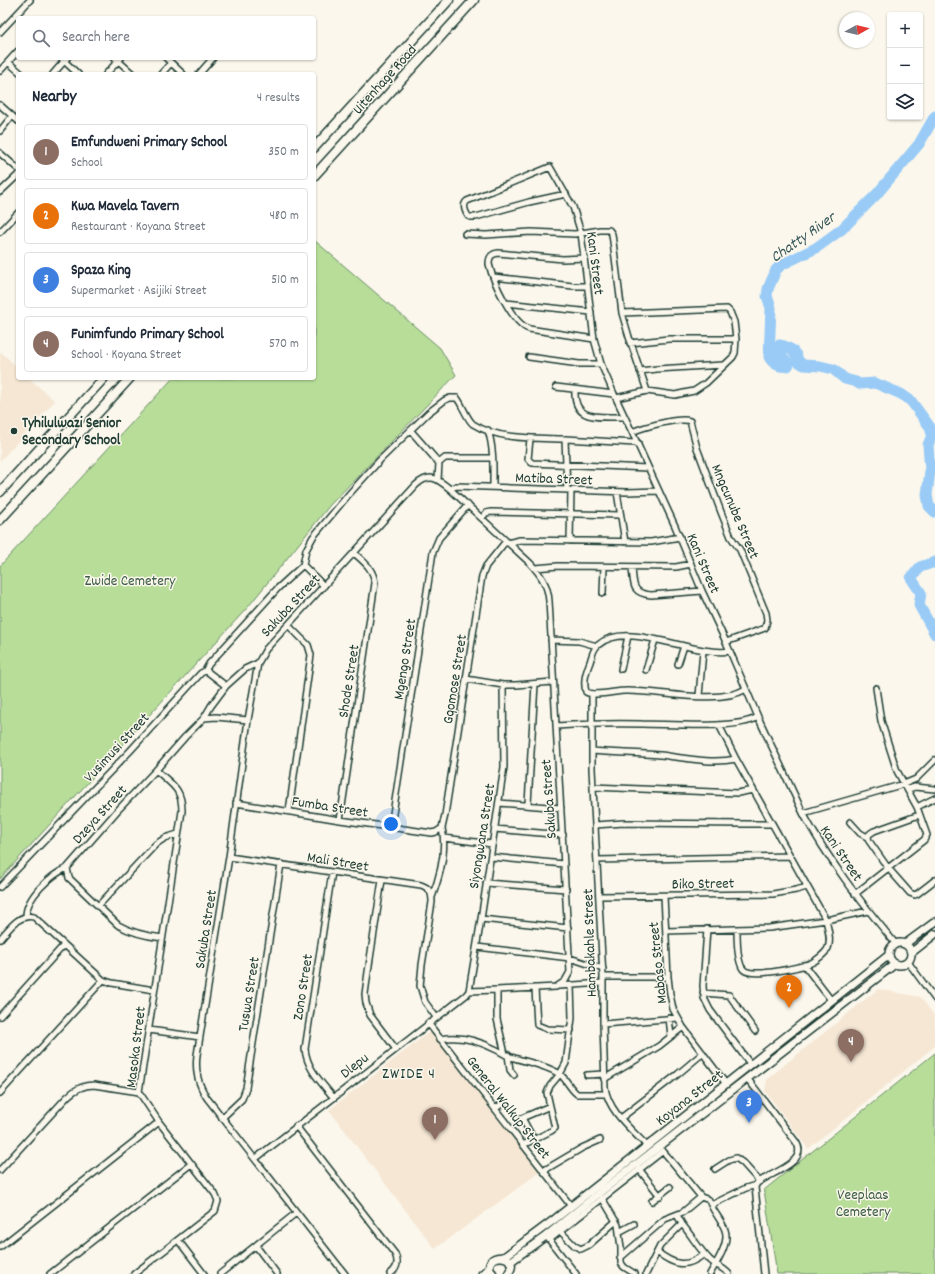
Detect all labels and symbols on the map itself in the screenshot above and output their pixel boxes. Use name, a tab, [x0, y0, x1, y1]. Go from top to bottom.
north arrow	[839, 12, 875, 48]
street label: Uitenhage Road	[348, 40, 423, 120]
water label: Chatty River	[766, 206, 842, 269]
street label: Kani Street	[579, 230, 609, 297]
place label: Tyhilulwazi Senior Secondary School	[22, 413, 121, 452]
marker: Tyhilulwazi Senior Secondary School	[9, 426, 19, 436]
street label: Mngcunube Street	[704, 461, 764, 563]
street label: Matiba Street	[515, 468, 594, 492]
street label: Kani Street	[680, 530, 725, 598]
street label: Sakuba Street	[256, 569, 327, 643]
park label: Zwide Cemetery	[85, 571, 176, 593]
street label: Mgengo Street	[389, 617, 423, 702]
street label: Gqomose Street	[438, 632, 474, 726]
street label: Shode Street	[333, 643, 367, 719]
street label: Vusimusi Street	[79, 708, 156, 788]
street label: Sakuba Street	[536, 758, 564, 839]
street label: Dzeya Street	[68, 780, 133, 850]
street label: Siyongwana Street	[464, 782, 502, 890]
street label: Fumba Street	[290, 791, 370, 825]
your location	[381, 814, 401, 834]
street label: Kani Street	[813, 822, 867, 887]
street label: Mali Street	[305, 847, 370, 879]
street label: Biko Street	[672, 873, 735, 897]
street label: Sakuba Street	[190, 888, 224, 970]
street label: Hambakahle Street	[578, 888, 604, 998]
street label: Mabaso Street	[644, 920, 674, 1005]
street label: Zono Street	[288, 952, 320, 1022]
street label: Tuswa Street	[233, 955, 267, 1033]
pin: 2	[776, 975, 802, 1008]
street label: Masoka Street	[121, 1005, 153, 1089]
pin: 4	[838, 1029, 864, 1062]
street label: Dlepu	[336, 1048, 374, 1085]
street label: General Walkup Street	[460, 1052, 555, 1165]
district label: ZWIDE 4	[382, 1063, 436, 1086]
street label: Koyana Street	[652, 1065, 729, 1132]
pin: 3	[736, 1090, 762, 1123]
pin: 1	[422, 1107, 448, 1140]
park label: Veeplaas Cemetery	[836, 1185, 891, 1224]

